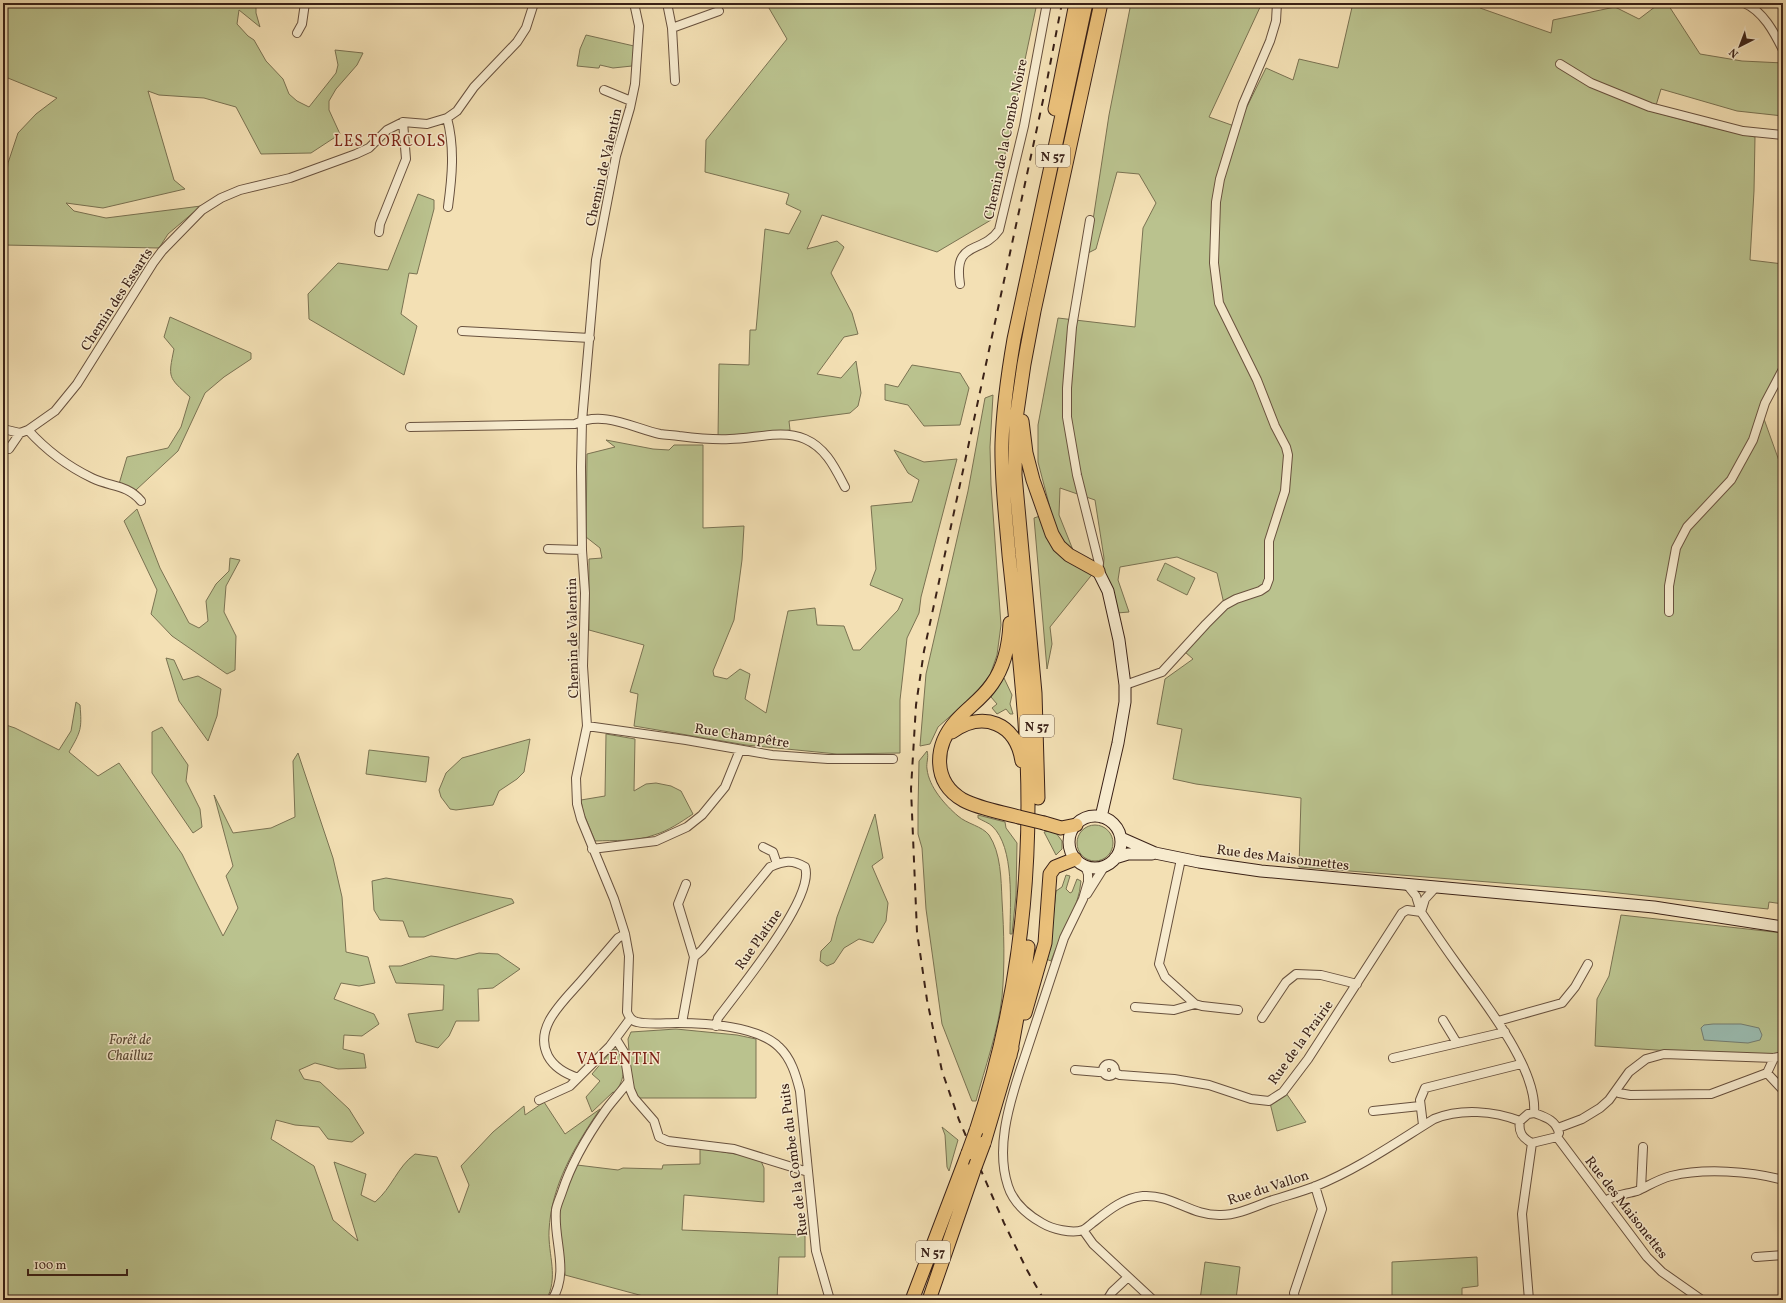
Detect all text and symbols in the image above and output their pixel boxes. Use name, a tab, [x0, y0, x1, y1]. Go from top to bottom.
north arrow	[1720, 26, 1760, 66]
text: N	[1726, 44, 1742, 61]
street label: Chemin de la Combe Noire	[980, 57, 1033, 221]
street label: Chemin de Valentin	[582, 106, 627, 228]
district label: LES TORCOLS	[334, 131, 446, 153]
road number: N 57	[1036, 145, 1070, 167]
street label: Chemin des Essarts	[77, 245, 158, 355]
street label: Chemin de Valentin	[563, 577, 584, 699]
road number: N 57	[1020, 715, 1054, 737]
street label: Rue Champêtre	[693, 720, 791, 753]
street label: Rue des Maisonnettes	[1215, 841, 1350, 876]
street label: Rue Platine	[731, 905, 787, 974]
street label: Rue de la Prairie	[1264, 997, 1339, 1089]
park label: Forêt de Chailluz	[107, 1031, 154, 1066]
district label: VALENTIN	[576, 1049, 662, 1071]
street label: Rue de la Combe du Puits	[776, 1082, 813, 1237]
street label: Rue des Maisonettes	[1580, 1153, 1672, 1263]
street label: Rue du Vallon	[1225, 1166, 1312, 1211]
road number: N 57	[916, 1241, 950, 1263]
scale bar	[28, 1251, 127, 1277]
text: 100 m	[34, 1258, 67, 1274]

